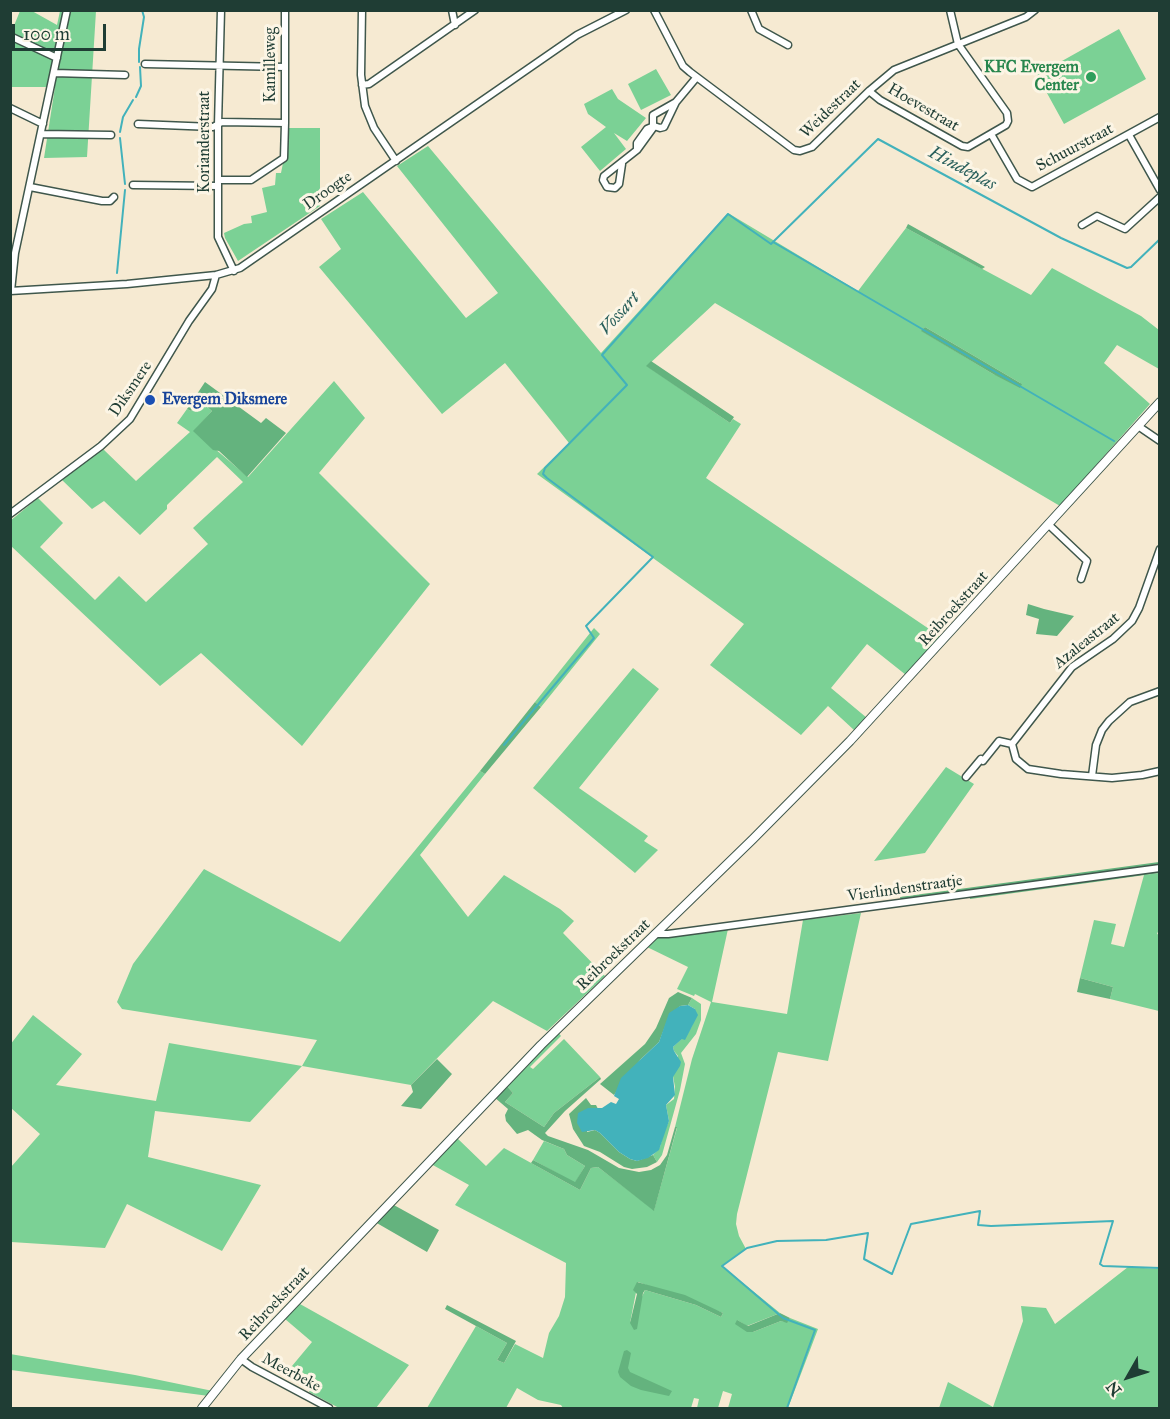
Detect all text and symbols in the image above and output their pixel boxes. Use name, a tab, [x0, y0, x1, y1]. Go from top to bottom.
scale bar	[15, 12, 110, 50]
text: 100 m	[23, 23, 70, 45]
street label: Kamilleweg	[261, 27, 281, 103]
place label: KFC Evergem Center	[984, 58, 1079, 96]
marker: KFC Evergem Center	[1084, 70, 1098, 84]
street label: Weidestraat	[797, 75, 865, 143]
street label: Hoevestraat	[884, 80, 962, 136]
street label: Korianderstraat	[195, 91, 215, 193]
street label: Schuurstraat	[1033, 120, 1117, 176]
water label: Hindeplas	[925, 142, 999, 196]
street label: Droogte	[300, 167, 356, 215]
water label: Vossart	[595, 288, 645, 340]
street label: Diksmere	[105, 358, 157, 420]
place label: Evergem Diksmere	[162, 390, 287, 410]
marker: Evergem Diksmere	[143, 393, 157, 407]
street label: Reibroekstraat	[915, 567, 993, 651]
street label: Azaleastraat	[1050, 609, 1124, 673]
street label: Vierlindenstraatje	[846, 871, 964, 907]
street label: Reibroekstraat	[573, 915, 655, 995]
street label: Reibroekstraat	[236, 1263, 314, 1345]
north arrow	[1098, 1347, 1158, 1407]
street label: Meerbeke	[258, 1350, 324, 1396]
text: N	[1102, 1377, 1125, 1400]

